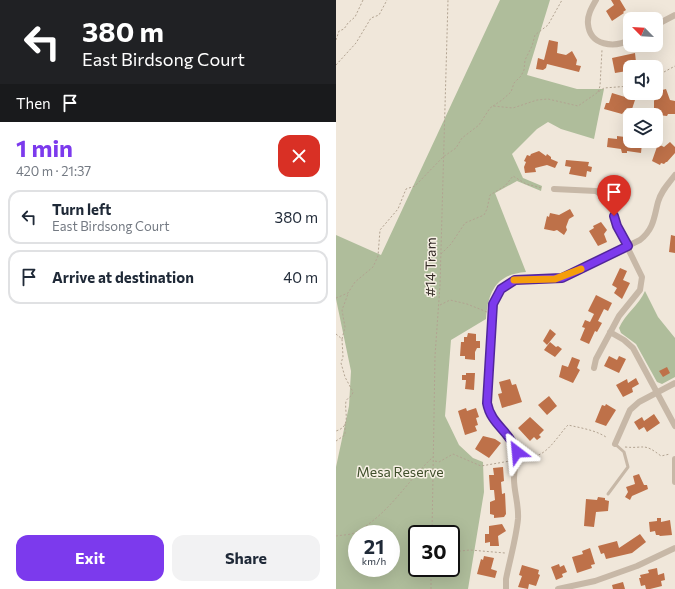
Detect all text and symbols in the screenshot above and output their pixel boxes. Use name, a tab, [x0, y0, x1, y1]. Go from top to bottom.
north arrow	[623, 12, 663, 52]
map controls	[623, 12, 663, 148]
text: 380 m	[82, 14, 164, 48]
icon: left	[16, 16, 68, 68]
text: East Birdsong Court	[82, 48, 245, 70]
button: sound	[623, 60, 663, 100]
icon: arrive	[59, 92, 81, 114]
text: Then	[16, 94, 51, 112]
button: layers	[623, 108, 663, 148]
text: 1 min	[16, 133, 73, 162]
button: close	[278, 135, 320, 177]
text: 420 m · 21:37	[16, 163, 91, 179]
pin	[597, 175, 631, 216]
icon: arrive	[603, 181, 625, 203]
text: Turn left	[52, 200, 111, 218]
icon: left	[18, 206, 40, 228]
text: 380 m	[275, 208, 318, 226]
text: East Birdsong Court	[52, 218, 170, 234]
street label: #14 Tram	[421, 237, 439, 297]
icon: arrive	[18, 266, 40, 288]
text: Arrive at destination	[52, 268, 194, 286]
text: 40 m	[283, 268, 318, 286]
position arrow	[496, 431, 538, 473]
park label: Mesa Reserve	[356, 463, 444, 480]
speed limit sign: 30	[408, 525, 460, 577]
text: 21	[364, 534, 384, 558]
button: Exit	[16, 535, 164, 581]
button: Share	[172, 535, 320, 581]
text: km/h	[362, 555, 386, 567]

